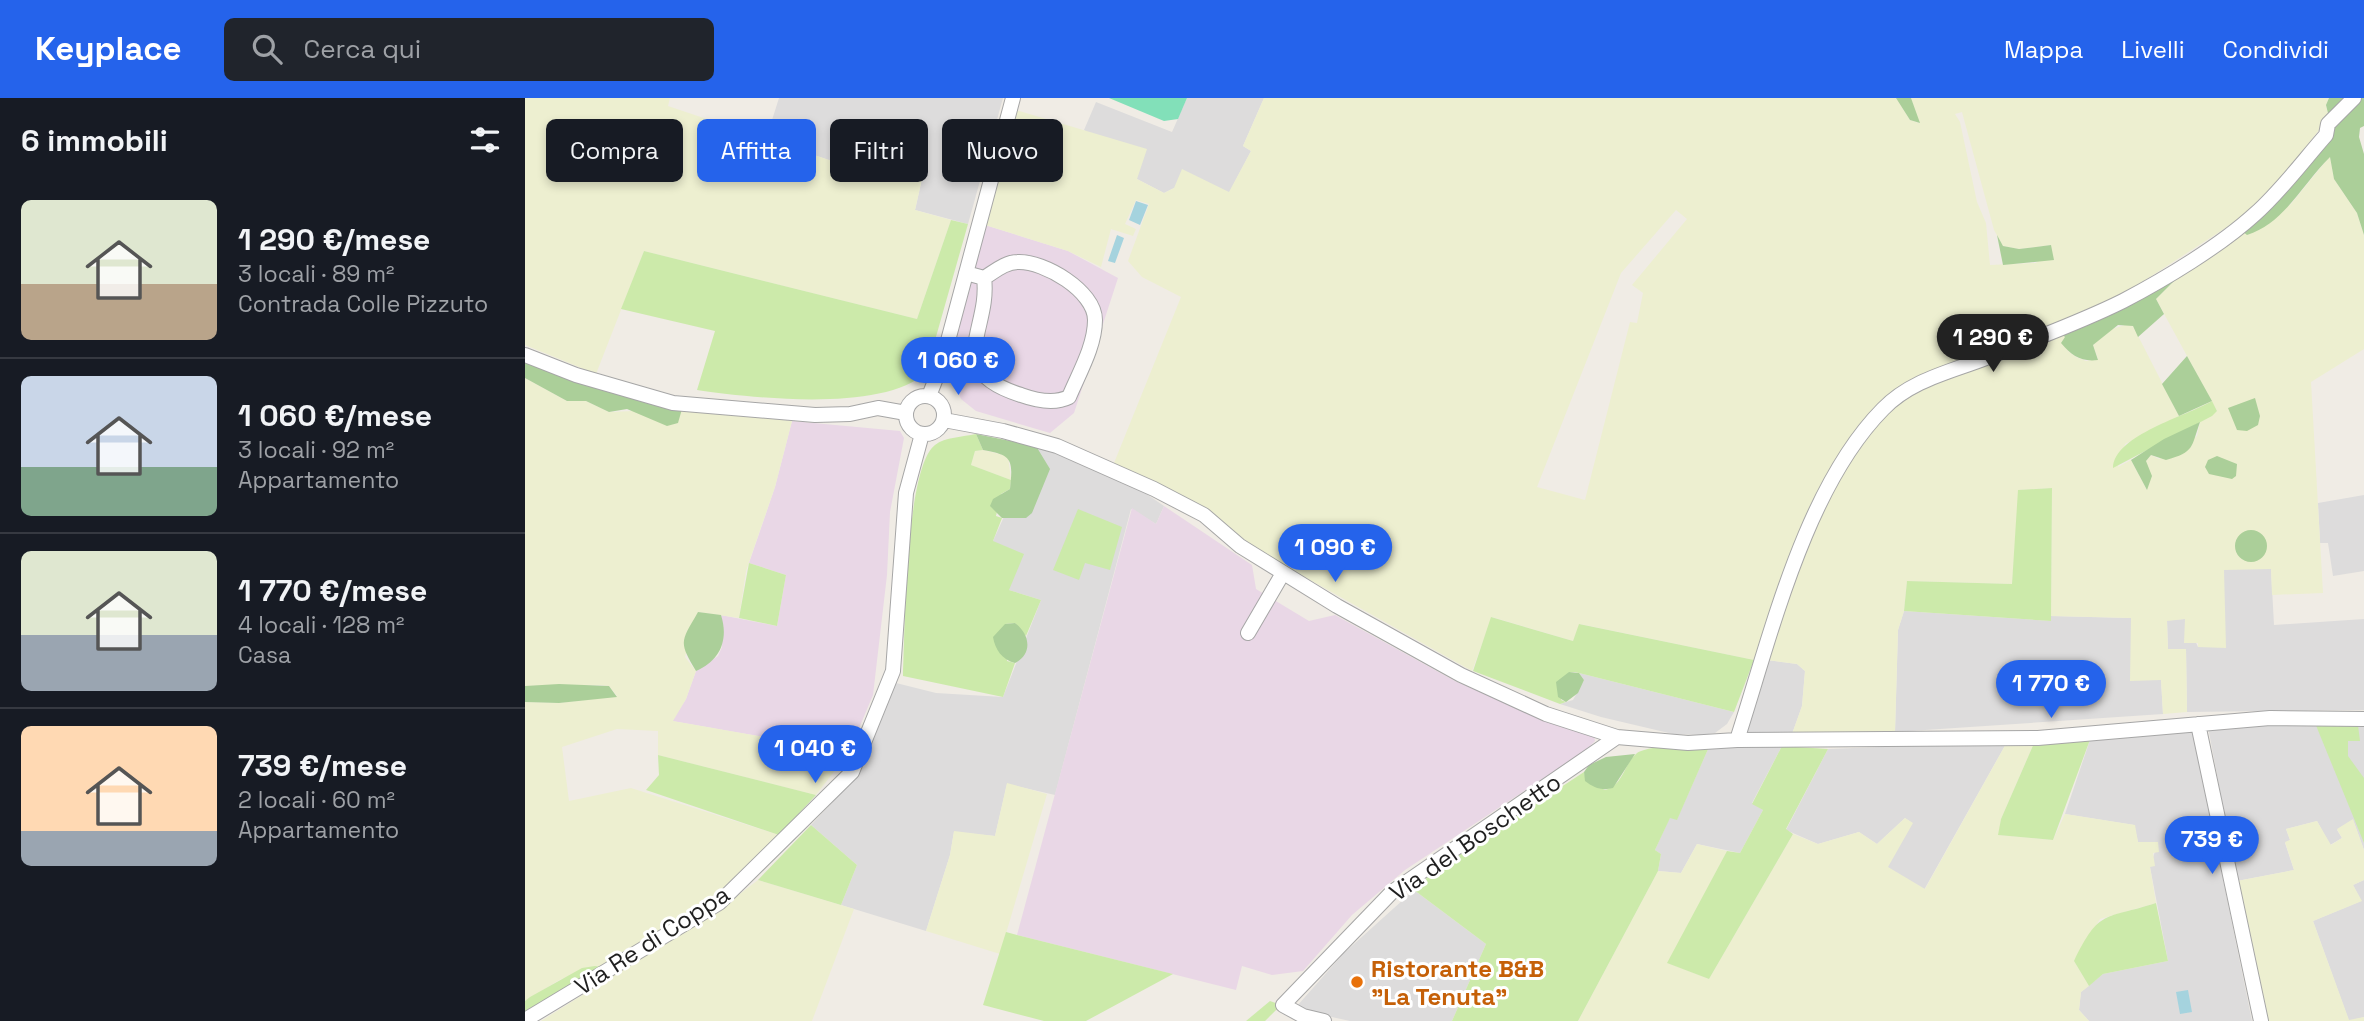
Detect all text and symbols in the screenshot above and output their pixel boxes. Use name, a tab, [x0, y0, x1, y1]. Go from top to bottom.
search box	[224, 18, 714, 81]
text: Keyplace	[35, 28, 182, 70]
icon: search	[248, 30, 286, 68]
text: Cerca qui	[304, 32, 421, 66]
text: Mappa	[2004, 34, 2083, 65]
text: Livelli	[2121, 34, 2185, 65]
text: Condividi	[2223, 34, 2329, 65]
chip: Compra	[546, 119, 683, 182]
chip: Affitta	[697, 119, 816, 182]
chip: Filtri	[830, 119, 928, 182]
chip: Nuovo	[942, 119, 1063, 182]
text: 6 immobili	[21, 121, 168, 160]
icon: filters	[466, 121, 504, 159]
text: 1 290 €/mese	[238, 220, 430, 259]
icon: home	[77, 228, 161, 312]
text: 3 locali · 89 m²	[238, 259, 395, 289]
text: Contrada Colle Pizzuto	[238, 289, 488, 319]
pin: 1 290 €	[1928, 314, 2058, 374]
text: 1 290 €	[1953, 322, 2033, 352]
pin: 1 060 €	[893, 338, 1023, 397]
text: 1 060 €	[917, 345, 999, 375]
text: 1 060 €/mese	[238, 396, 432, 435]
icon: home	[77, 404, 161, 488]
text: 3 locali · 92 m²	[238, 435, 394, 465]
text: Appartamento	[238, 465, 399, 495]
pin: 1 090 €	[1270, 524, 1400, 584]
text: 1 090 €	[1294, 532, 1376, 562]
text: 1 770 €/mese	[238, 571, 427, 610]
icon: home	[77, 579, 161, 663]
text: 4 locali · 128 m²	[238, 610, 404, 640]
text: Casa	[238, 640, 291, 670]
pin: 1 770 €	[1986, 660, 2116, 720]
text: 1 770 €	[2012, 668, 2090, 698]
pin: 1 040 €	[750, 726, 880, 785]
text: 1 040 €	[774, 733, 856, 763]
text: 739 €/mese	[238, 746, 407, 785]
icon: home	[77, 754, 161, 838]
street label: Via del Boschetto	[1383, 766, 1567, 908]
text: 2 locali · 60 m²	[238, 785, 395, 815]
text: Appartamento	[238, 815, 399, 845]
pin: 739 €	[2163, 816, 2261, 876]
text: 739 €	[2181, 824, 2243, 854]
street label: Via Re di Coppa	[569, 878, 736, 1002]
place label: Ristorante B&B "La Tenuta"	[1371, 953, 1544, 1012]
marker: Ristorante B&B "La Tenuta"	[1349, 974, 1365, 990]

